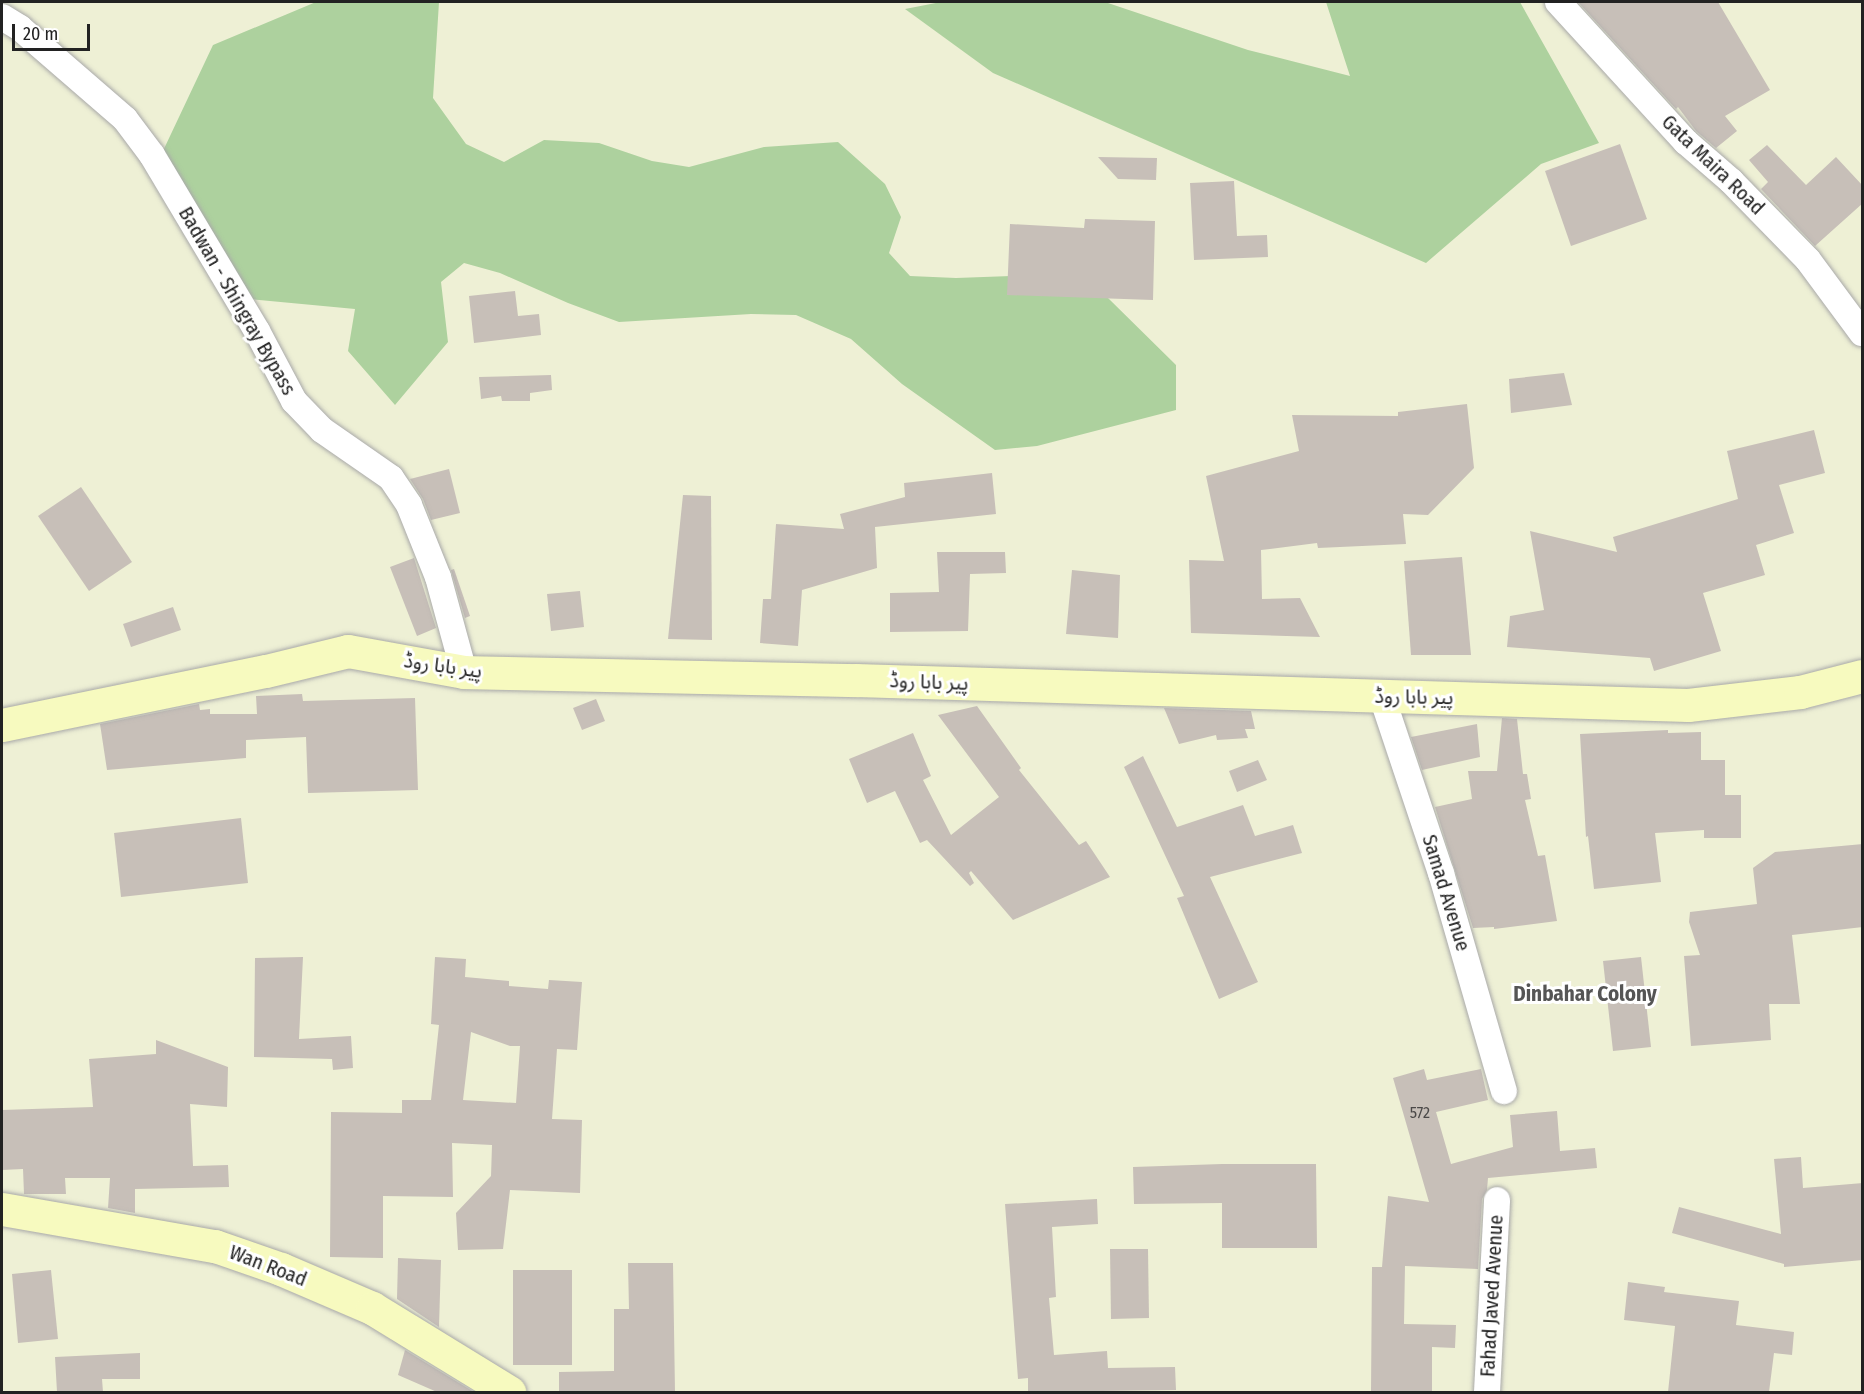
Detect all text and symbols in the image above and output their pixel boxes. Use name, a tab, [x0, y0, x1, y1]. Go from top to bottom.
scale bar	[15, 12, 93, 50]
text: 20 m	[23, 23, 58, 45]
street label: Gata Maira Road	[1657, 110, 1769, 220]
street label: Badwan - Shingray Bypass	[173, 203, 301, 399]
street label: پیر بابا روڈ	[402, 649, 484, 683]
street label: پیر بابا روڈ	[889, 669, 969, 695]
street label: پیر بابا روڈ	[1374, 684, 1454, 710]
street label: Samad Avenue	[1417, 832, 1475, 954]
district label: Dinbahar Colony	[1513, 981, 1657, 1007]
house number: 572	[1410, 1103, 1430, 1123]
street label: Fahad Javed Avenue	[1476, 1214, 1508, 1378]
street label: Wan Road	[226, 1240, 310, 1292]

